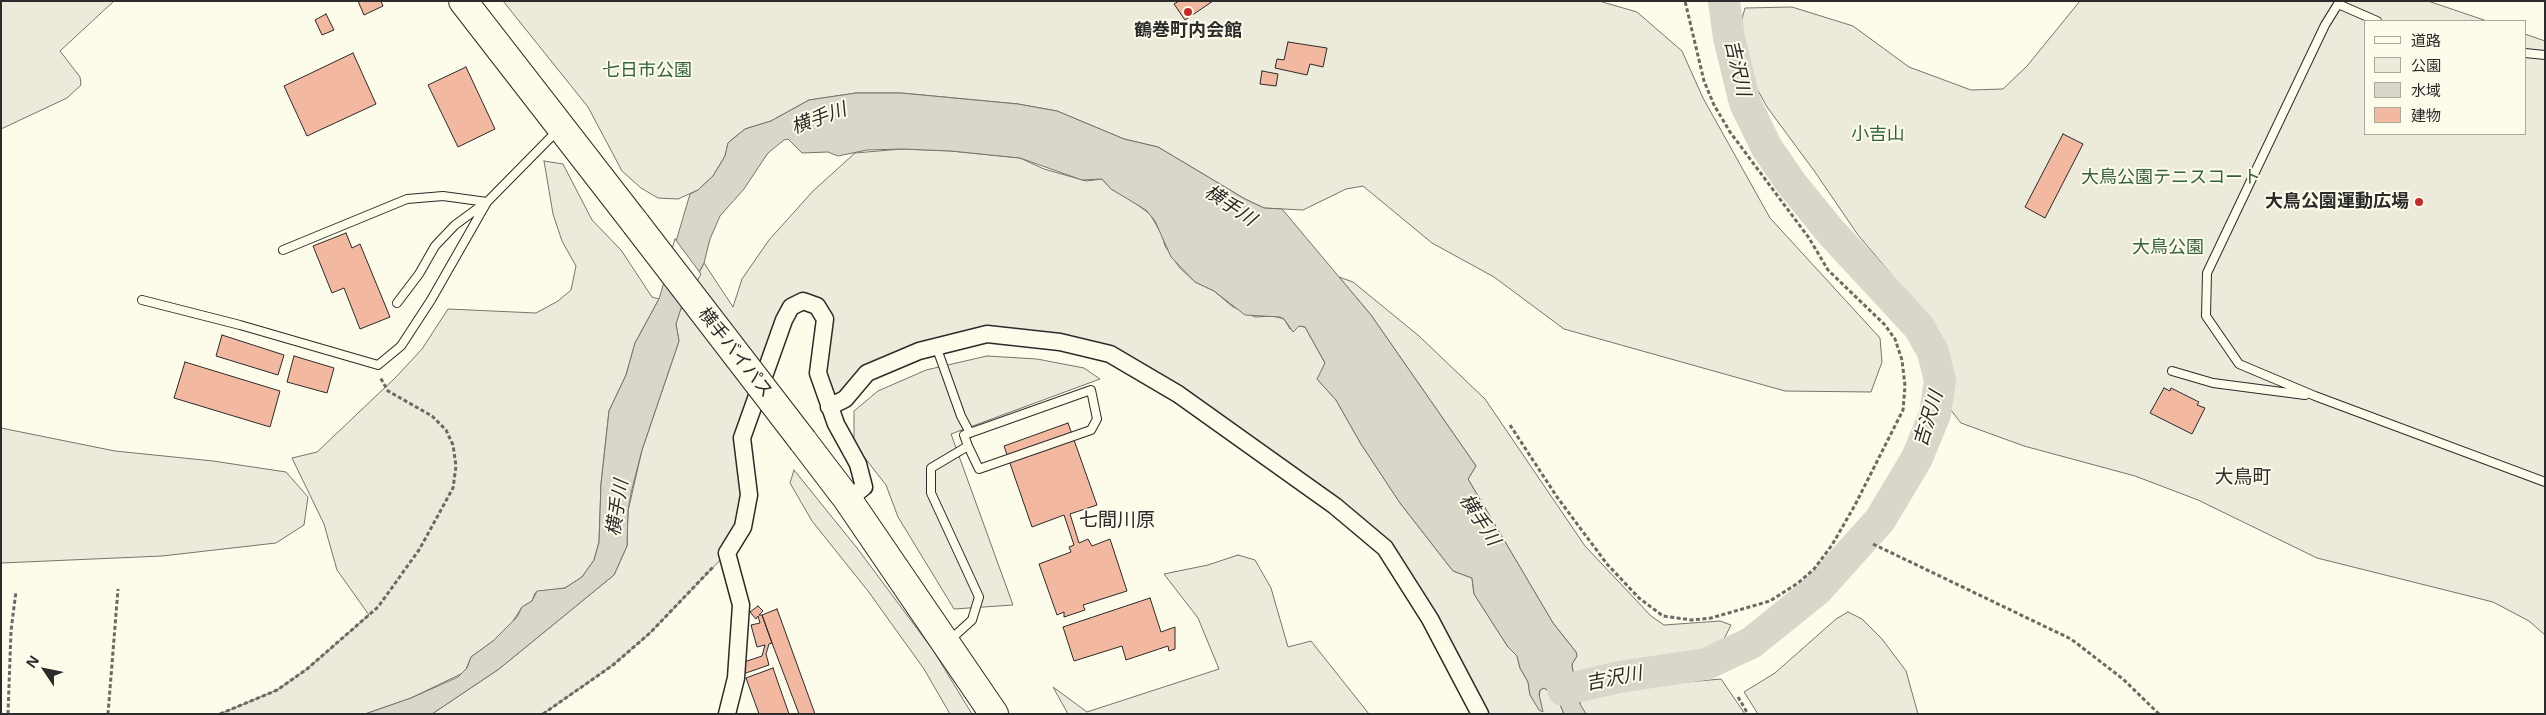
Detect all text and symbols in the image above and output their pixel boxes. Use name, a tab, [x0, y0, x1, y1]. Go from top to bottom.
marker: 鶴巻町内会館	[1182, 6, 1194, 18]
place label: 鶴巻町内会館	[1134, 20, 1242, 42]
legend	[2364, 20, 2526, 135]
text: 道路	[2411, 30, 2441, 50]
water label: 吉沢川	[1719, 38, 1755, 98]
text: 公園	[2411, 55, 2441, 75]
park label: 七日市公園	[602, 60, 692, 82]
text: 水域	[2411, 80, 2441, 100]
water label: 横手川	[788, 99, 850, 139]
text: 建物	[2411, 105, 2441, 125]
park label: 小吉山	[1851, 124, 1905, 146]
park label: 大鳥公園テニスコート	[2081, 167, 2261, 189]
water label: 横手川	[1200, 181, 1260, 231]
place label: 大鳥公園運動広場	[2265, 191, 2409, 213]
marker: 大鳥公園運動広場	[2413, 196, 2425, 208]
park label: 大鳥公園	[2132, 237, 2204, 259]
street label: 横手バイパス	[693, 304, 777, 402]
water label: 吉沢川	[1910, 388, 1948, 450]
district label: 大鳥町	[2215, 467, 2271, 489]
water label: 横手川	[602, 478, 634, 538]
water label: 横手川	[1454, 490, 1504, 550]
district label: 七間川原	[1079, 510, 1155, 532]
north arrow	[20, 645, 70, 695]
text: N	[21, 651, 43, 671]
water label: 吉沢川	[1584, 662, 1644, 696]

